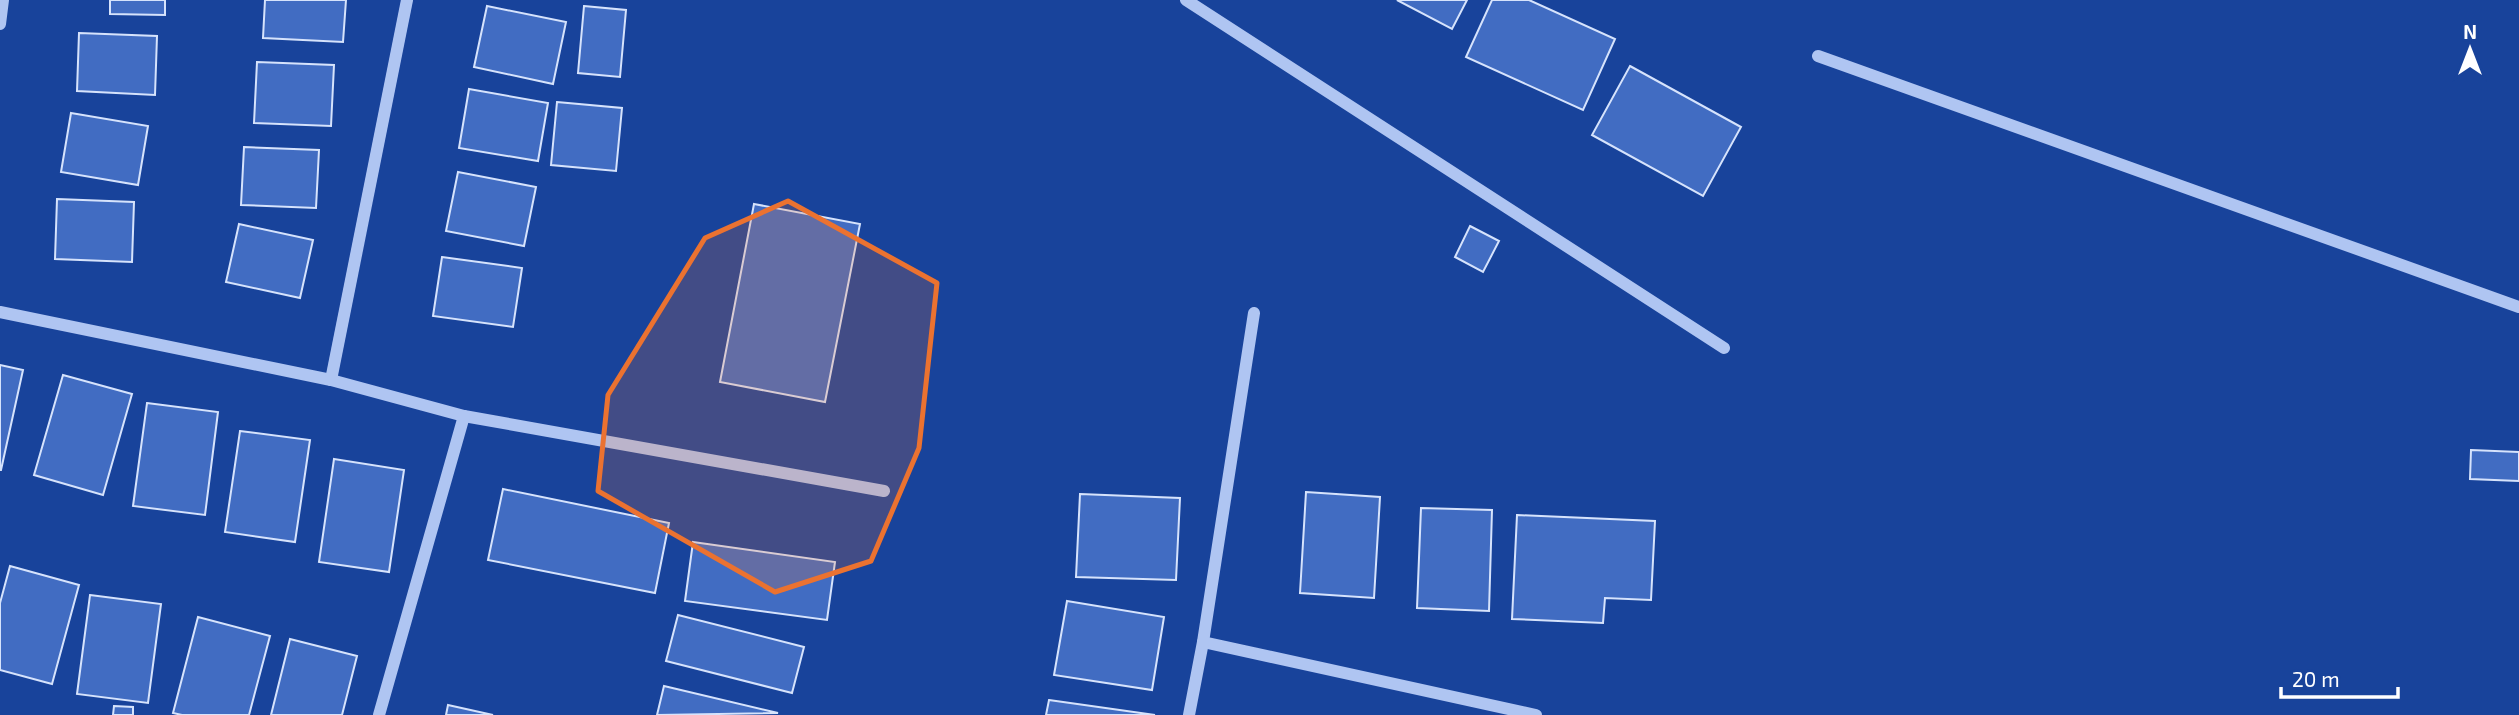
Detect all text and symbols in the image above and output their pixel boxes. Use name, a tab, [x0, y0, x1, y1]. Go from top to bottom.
north arrow	[2435, 14, 2505, 84]
text: N	[2463, 20, 2477, 43]
scale bar	[2281, 656, 2398, 700]
text: 20 m	[2292, 666, 2340, 691]

